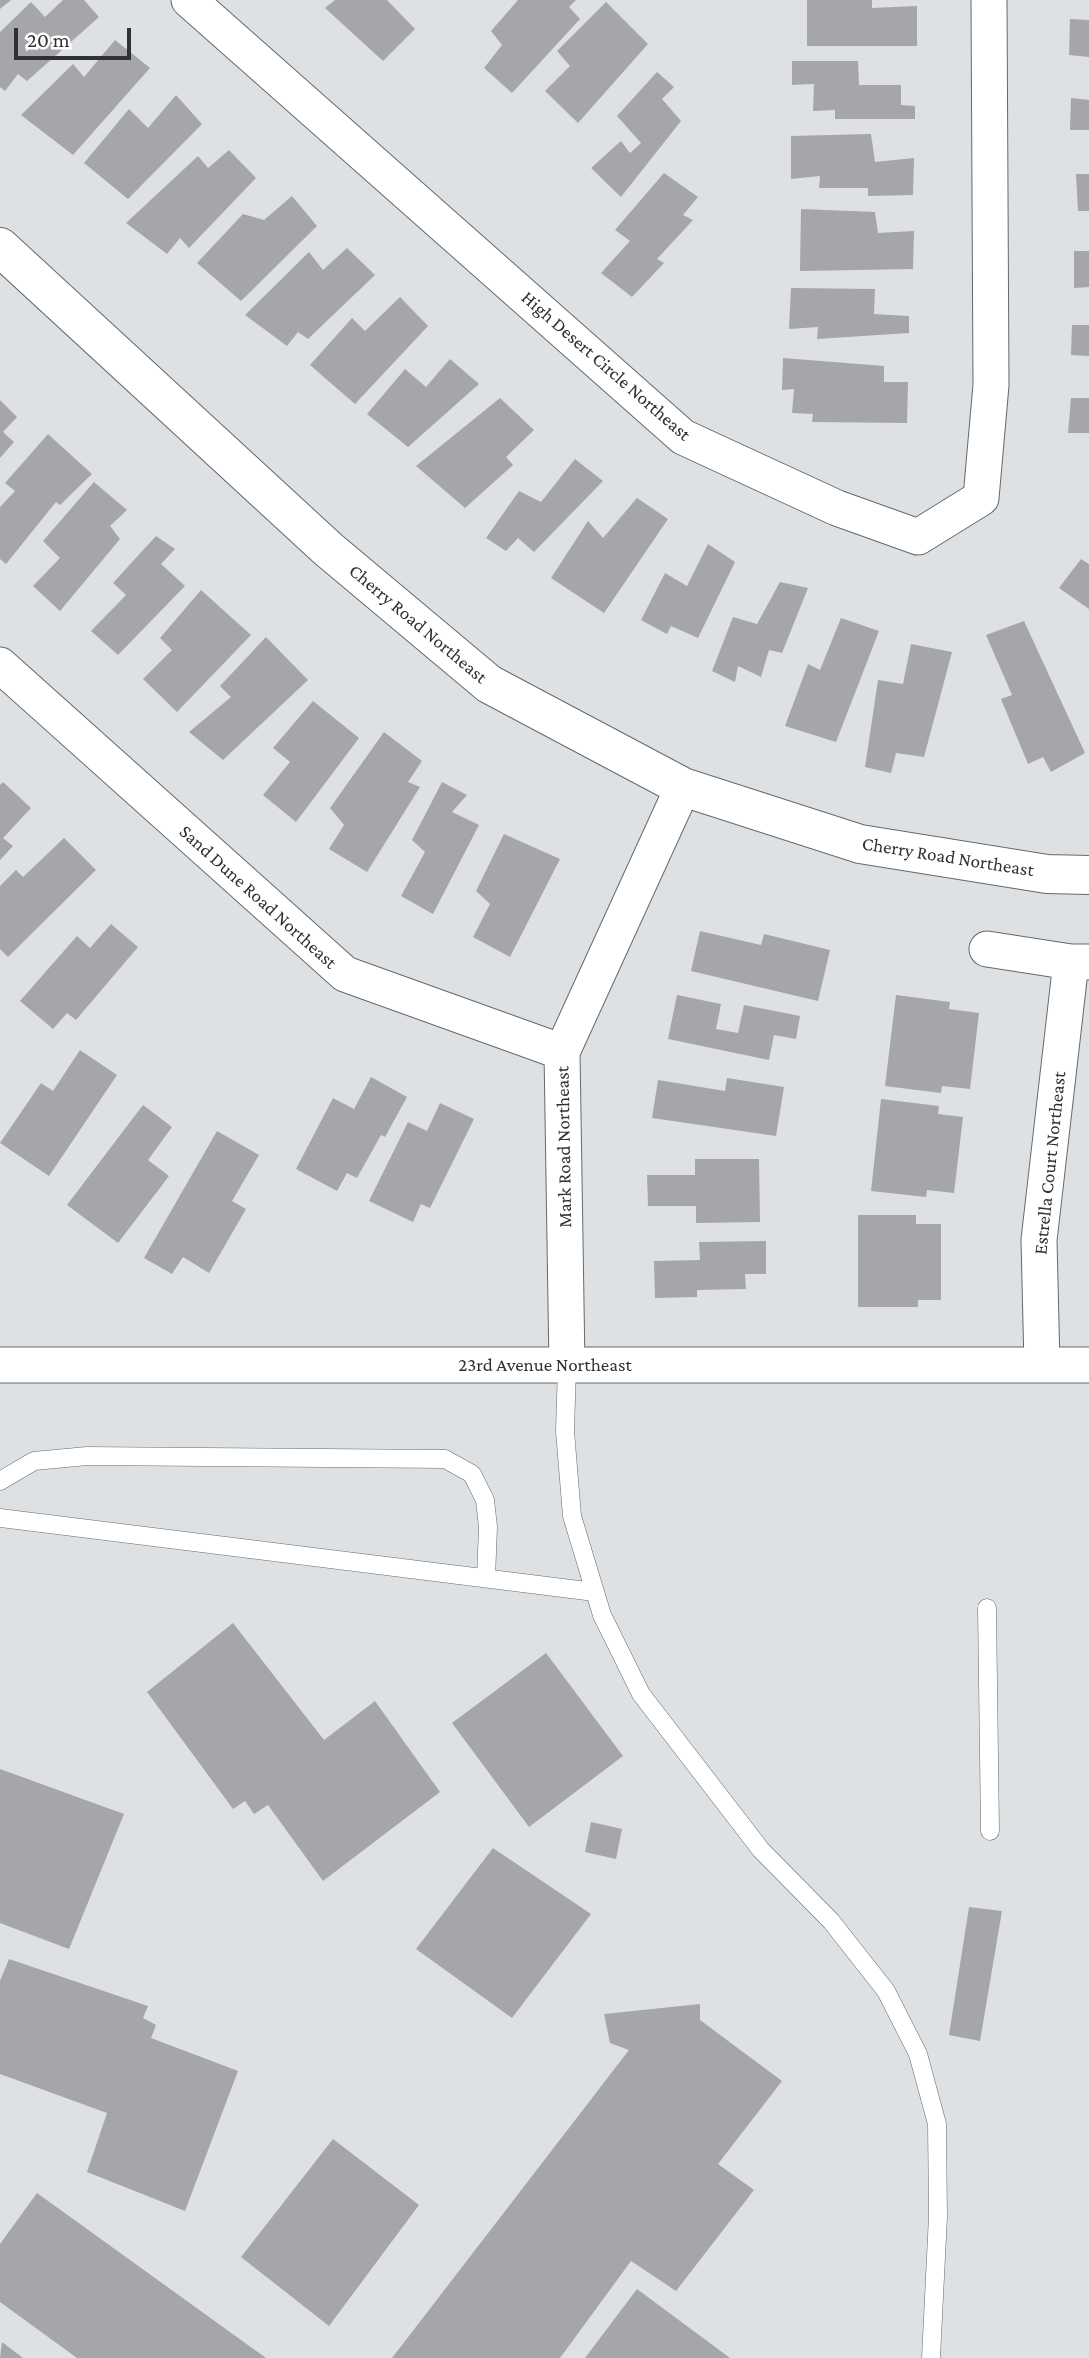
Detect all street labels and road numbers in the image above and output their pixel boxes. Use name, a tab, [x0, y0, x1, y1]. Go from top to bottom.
street label: High Desert Circle Northeast	[517, 286, 695, 446]
street label: Cherry Road Northeast	[344, 559, 492, 689]
street label: Sand Dune Road Northeast	[174, 820, 342, 974]
street label: Cherry Road Northeast	[860, 832, 1036, 882]
street label: Mark Road Northeast	[551, 1066, 577, 1228]
street label: Estrella Court Northeast	[1029, 1070, 1071, 1256]
street label: 23rd Avenue Northeast	[458, 1354, 632, 1376]

